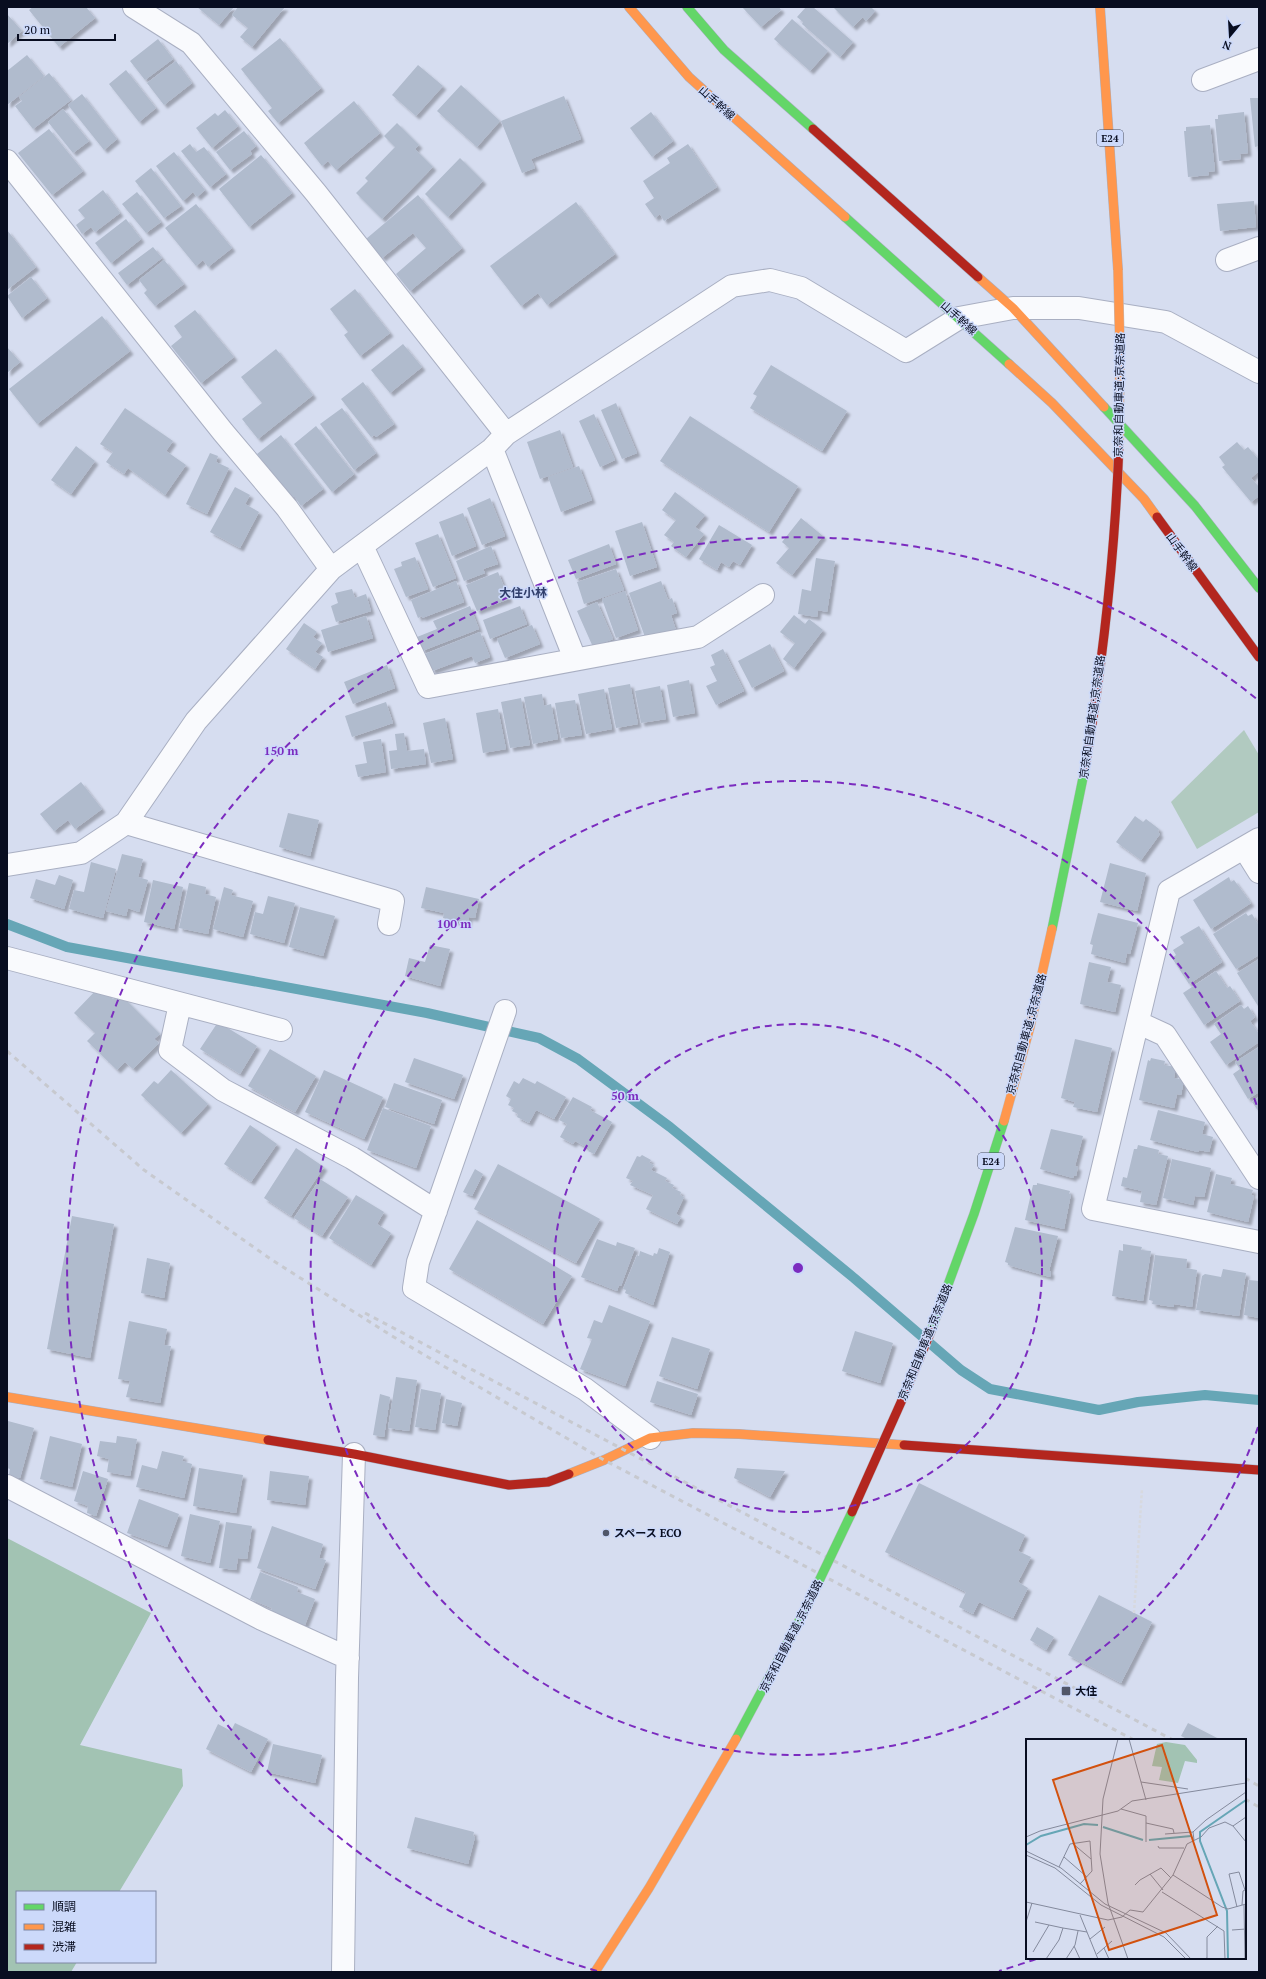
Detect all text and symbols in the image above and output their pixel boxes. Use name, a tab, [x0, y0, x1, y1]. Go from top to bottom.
scale bar	[18, 16, 115, 42]
north arrow	[1210, 16, 1250, 56]
text: 20 m	[24, 22, 51, 37]
text: N	[1220, 37, 1233, 53]
street label: 山手幹線	[696, 83, 738, 123]
road number: E24	[1097, 130, 1123, 146]
street label: 山手幹線	[938, 298, 980, 338]
street label: 京奈和自動車道;京奈道路	[1111, 333, 1127, 457]
street label: 山手幹線	[1163, 530, 1201, 574]
district label: 大住小林	[499, 585, 547, 600]
street label: 京奈和自動車道;京奈道路	[1076, 654, 1108, 780]
text: 150 m	[264, 743, 298, 758]
text: 100 m	[437, 916, 471, 931]
street label: 京奈和自動車道;京奈道路	[1003, 972, 1049, 1096]
text: 50 m	[611, 1088, 639, 1103]
road number: E24	[978, 1153, 1004, 1169]
centre of rings	[791, 1261, 805, 1275]
street label: 京奈和自動車道;京奈道路	[895, 1282, 955, 1402]
place label: スペース ECO	[614, 1526, 682, 1540]
marker: スペース ECO	[601, 1528, 611, 1538]
street label: 京奈和自動車道;京奈道路	[756, 1577, 826, 1695]
place label: 大住	[1075, 1684, 1097, 1698]
marker: 大住	[1060, 1685, 1072, 1697]
inset map	[1026, 1739, 1246, 1959]
legend	[16, 1891, 156, 1963]
text: 順調	[52, 1899, 76, 1914]
text: 混雑	[52, 1919, 76, 1934]
text: 渋滞	[52, 1939, 76, 1954]

